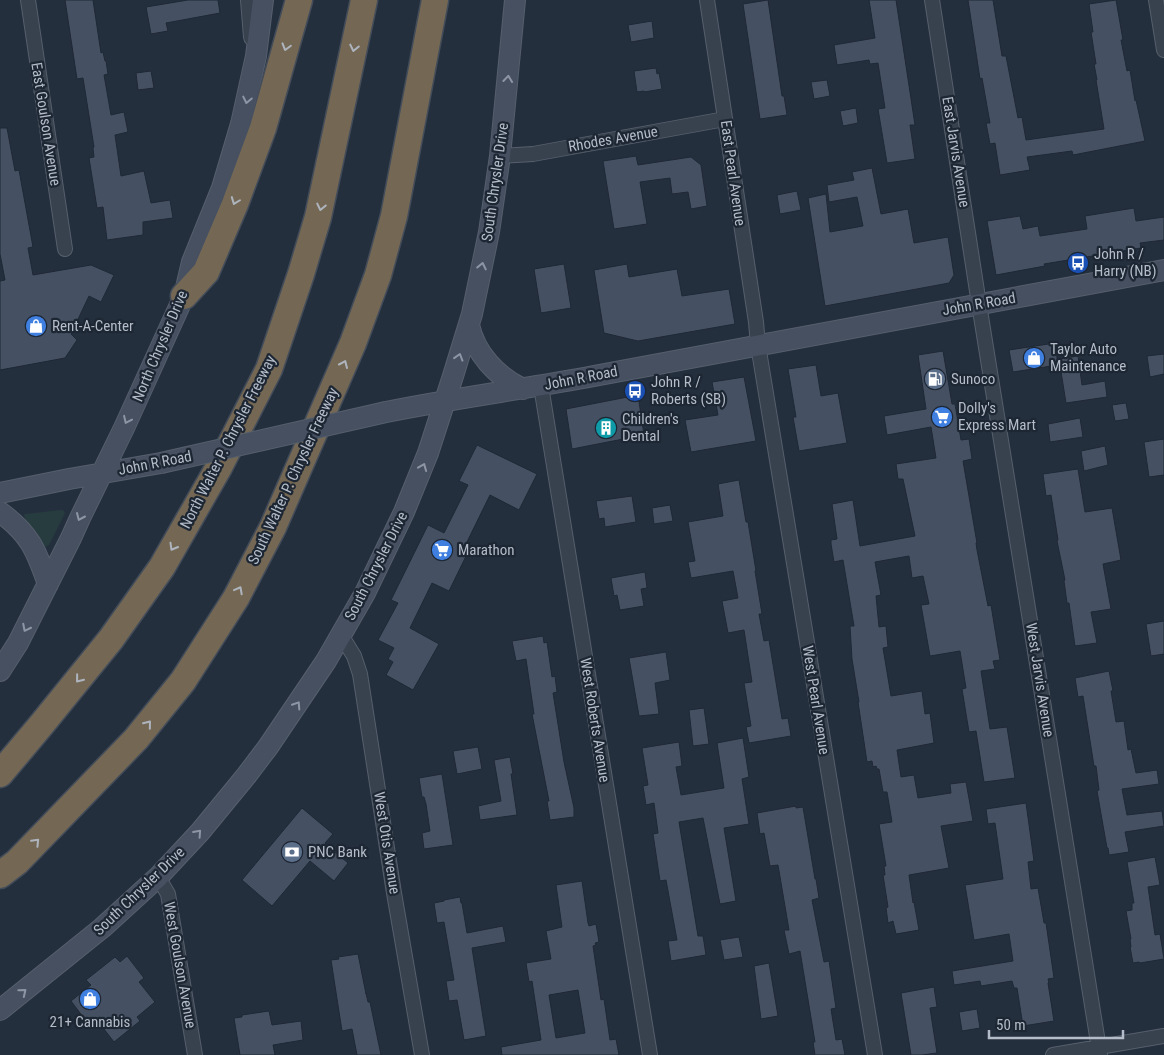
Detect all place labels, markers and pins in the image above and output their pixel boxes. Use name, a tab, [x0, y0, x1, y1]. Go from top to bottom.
place label: John R / Harry (NB)	[1094, 245, 1156, 280]
bus stop icon: John R / Harry (NB)	[1066, 251, 1090, 275]
shop icon: Rent-A-Center	[24, 314, 48, 338]
place label: Rent-A-Center	[52, 317, 134, 335]
place label: Taylor Auto Maintenance	[1050, 340, 1126, 375]
shop icon: Taylor Auto Maintenance	[1022, 346, 1046, 370]
fuel station icon: Sunoco	[923, 367, 947, 391]
place label: Sunoco	[951, 370, 995, 388]
place label: John R / Roberts (SB)	[651, 373, 726, 408]
bus stop icon: John R / Roberts (SB)	[623, 379, 647, 403]
place label: Dolly's Express Mart	[958, 399, 1036, 434]
supermarket icon: Dolly's Express Mart	[930, 405, 954, 429]
place label: Children's Dental	[622, 410, 679, 445]
building icon: Children's Dental	[594, 416, 618, 440]
supermarket icon: Marathon	[430, 538, 454, 562]
place label: Marathon	[458, 541, 514, 559]
bank icon: PNC Bank	[280, 840, 304, 864]
place label: PNC Bank	[308, 843, 367, 861]
shop icon: 21+ Cannabis	[78, 987, 102, 1011]
place label: 21+ Cannabis	[50, 1013, 131, 1031]

